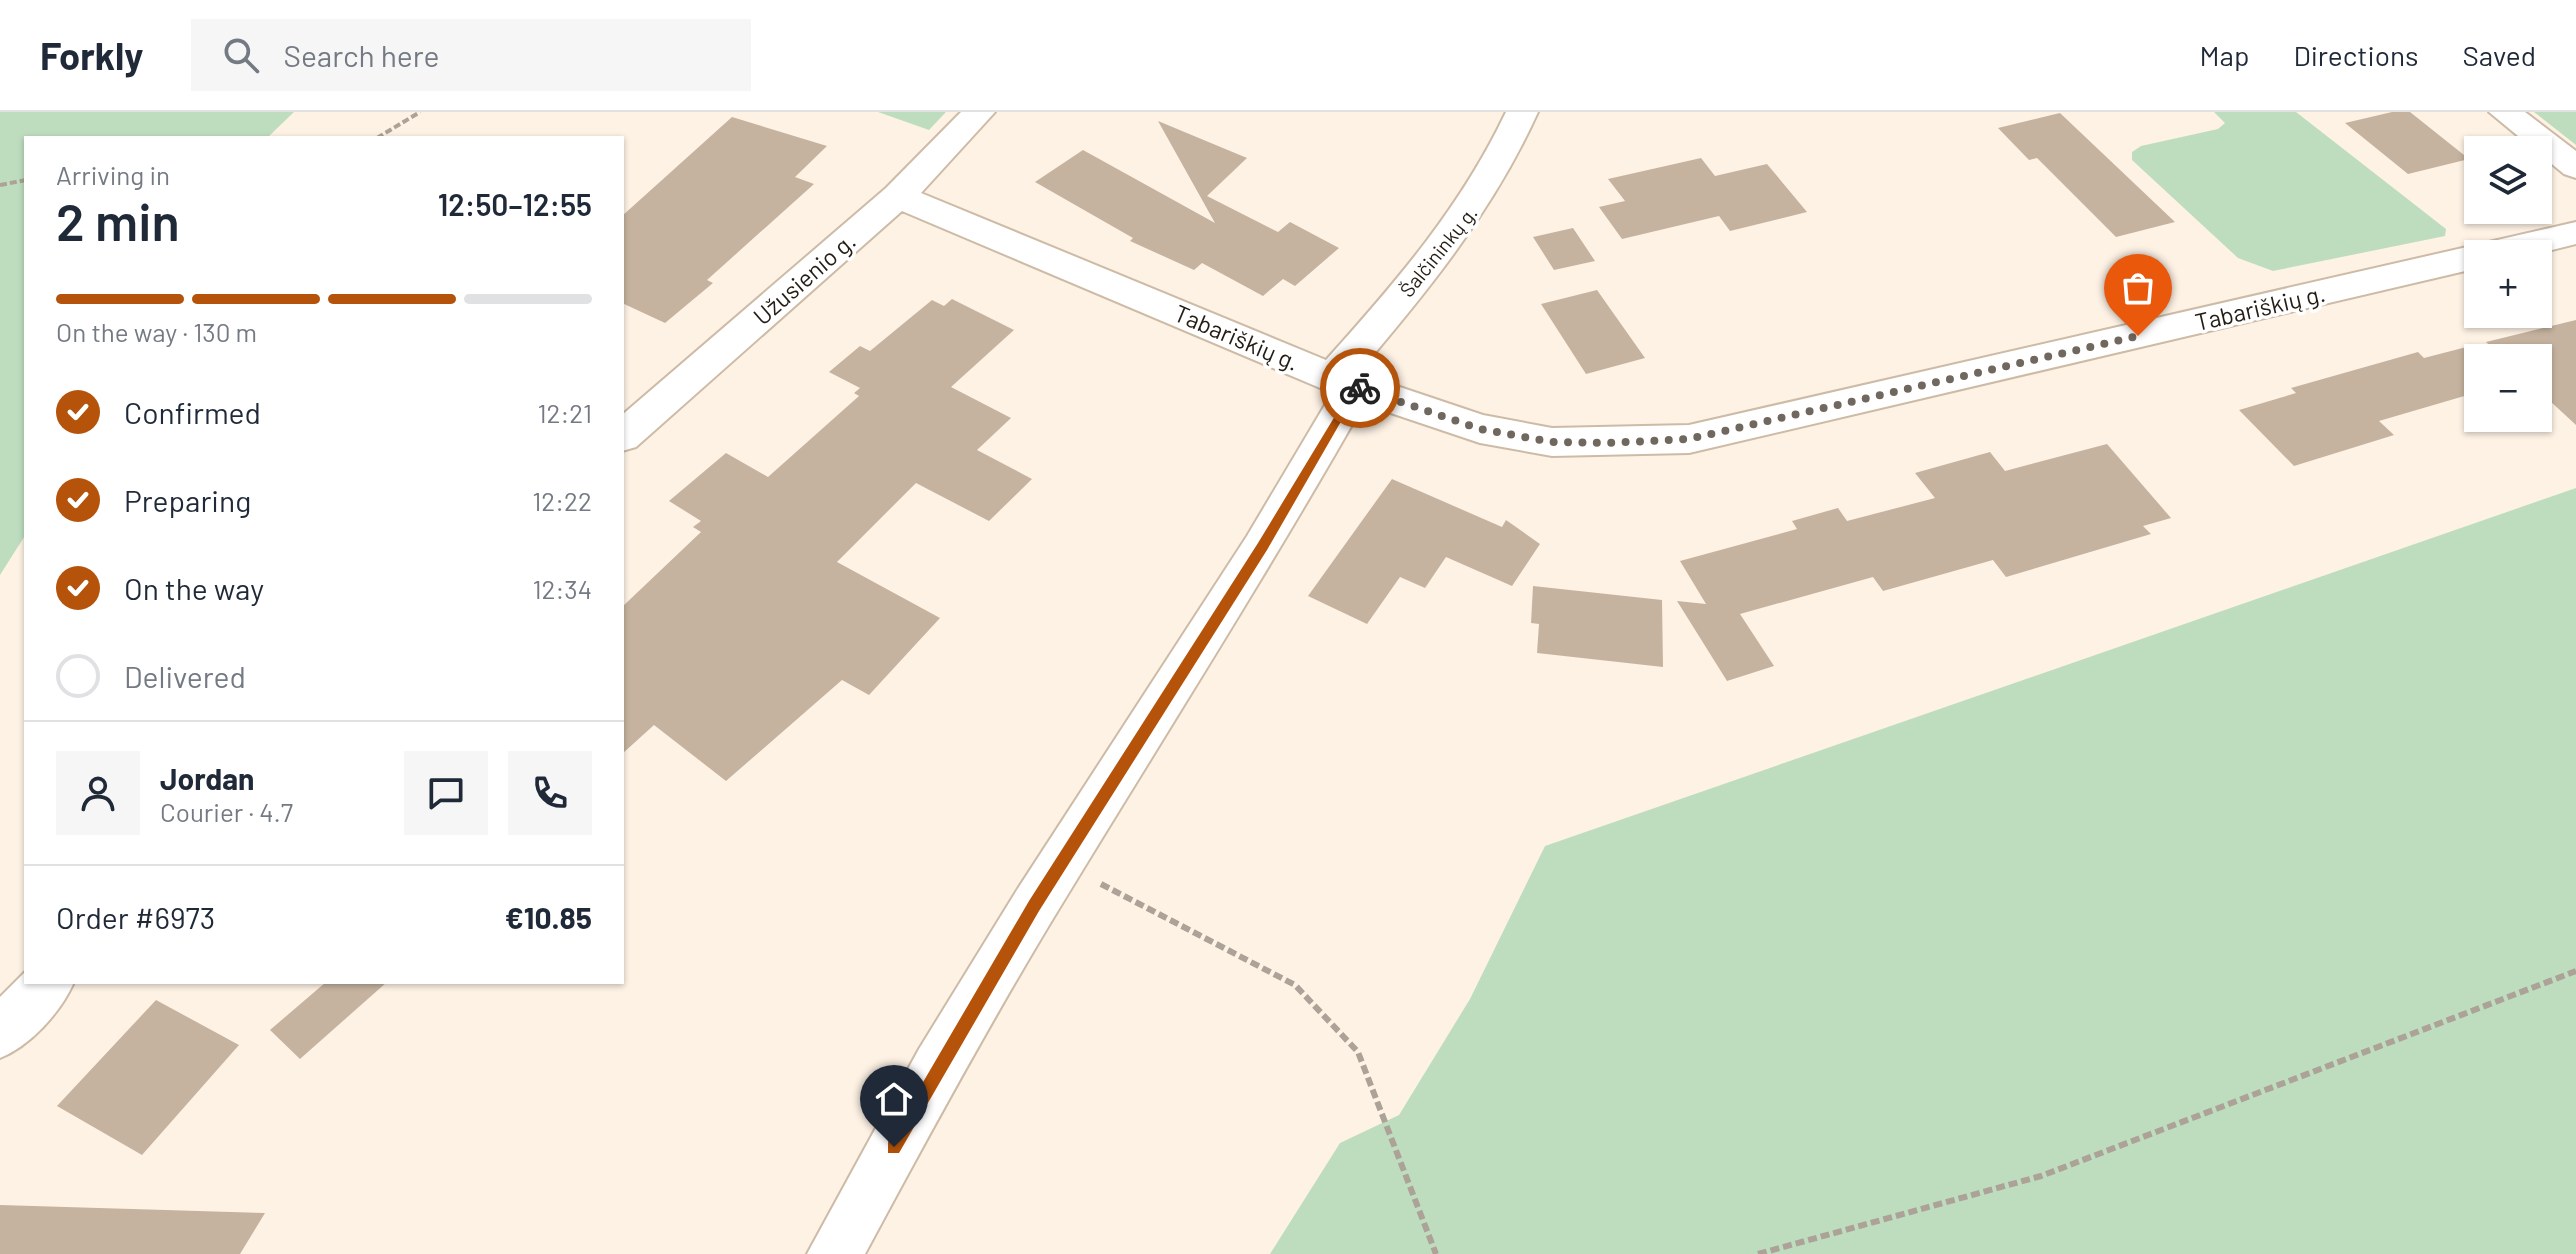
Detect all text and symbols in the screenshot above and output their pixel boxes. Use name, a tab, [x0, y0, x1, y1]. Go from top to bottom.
search box	[191, 19, 751, 91]
text: Forkly	[40, 32, 143, 78]
icon: search	[219, 33, 263, 77]
text: Search here	[283, 37, 439, 73]
text: Map	[2200, 38, 2249, 72]
text: Directions	[2293, 38, 2419, 72]
text: Saved	[2463, 38, 2536, 72]
map controls	[2464, 136, 2552, 432]
button: layers	[2464, 136, 2552, 224]
text: Arriving in	[56, 159, 170, 190]
text: 12:50–12:55	[438, 186, 592, 222]
text: 2 min	[56, 189, 180, 251]
street label: Šalčininkų g.	[1394, 201, 1482, 301]
street label: Užusienio g.	[747, 226, 861, 330]
button: +	[2464, 240, 2552, 328]
pin	[2104, 254, 2172, 336]
icon: bag	[2116, 266, 2160, 310]
street label: Tabariškių g.	[2192, 278, 2328, 336]
street label: Tabariškių g.	[1170, 298, 1304, 376]
text: On the way · 130 m	[56, 316, 257, 347]
button: −	[2464, 344, 2552, 432]
courier	[1320, 348, 1400, 428]
icon: bike	[1338, 366, 1382, 410]
icon: check	[56, 390, 100, 434]
text: Confirmed	[124, 394, 261, 430]
text: 12:21	[537, 397, 592, 428]
icon: check	[56, 478, 100, 522]
text: Preparing	[124, 482, 251, 518]
text: 12:22	[532, 485, 592, 516]
icon: check	[56, 566, 100, 610]
text: On the way	[124, 570, 264, 606]
text: 12:34	[532, 573, 592, 604]
text: Delivered	[124, 658, 246, 694]
button: person	[56, 751, 140, 835]
button: chat	[404, 751, 488, 835]
button: phone	[508, 751, 592, 835]
text: Jordan	[160, 760, 255, 796]
text: Courier · 4.7	[160, 796, 293, 827]
text: Order #6973	[56, 899, 215, 935]
text: €10.85	[505, 899, 592, 935]
pin	[860, 1065, 928, 1147]
icon: home	[872, 1077, 916, 1121]

